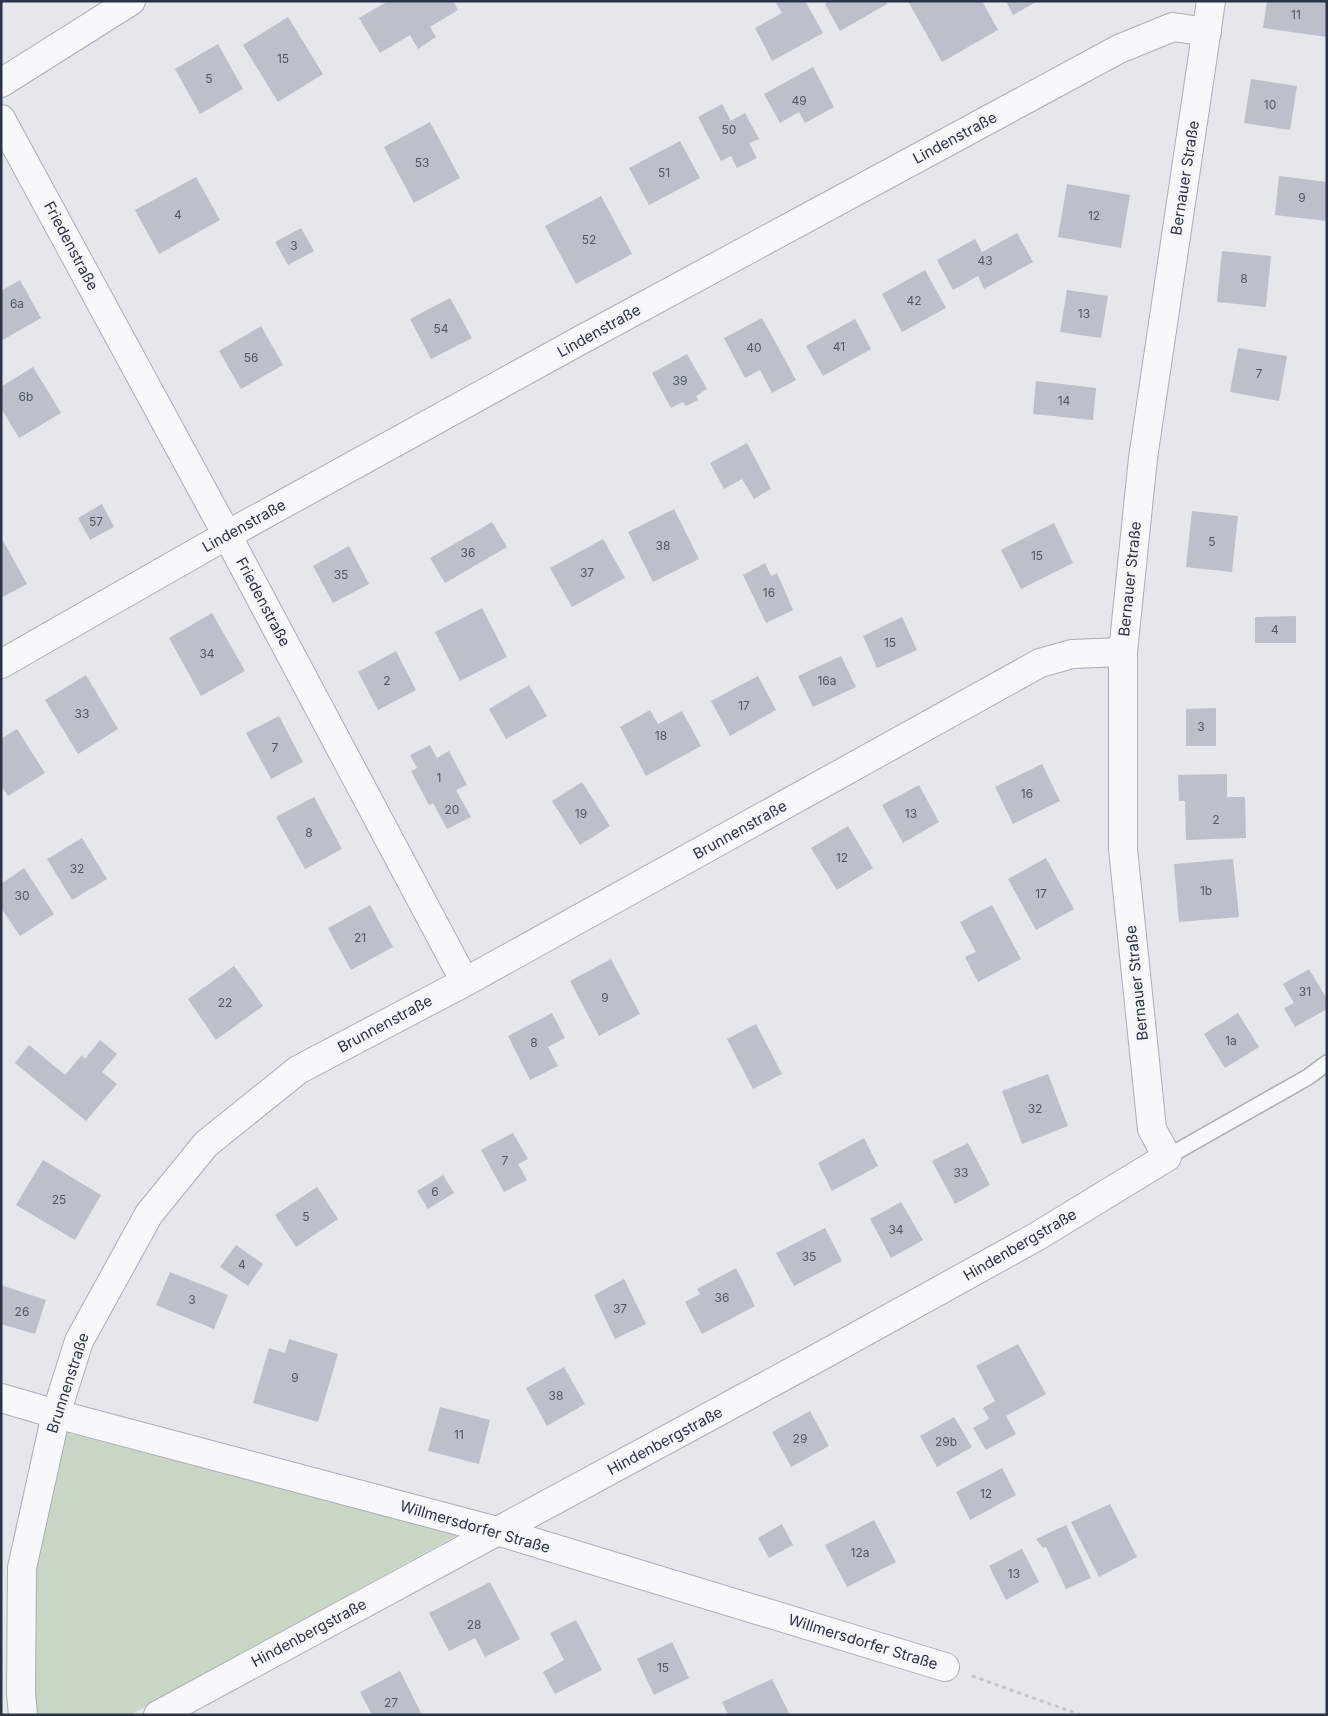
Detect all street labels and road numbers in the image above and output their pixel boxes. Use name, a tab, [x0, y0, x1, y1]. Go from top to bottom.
street label: Lindenstraße	[909, 107, 1000, 168]
street label: Bernauer Straße	[1166, 119, 1203, 237]
street label: Friedenstraße	[40, 198, 103, 294]
street label: Lindenstraße	[554, 300, 644, 361]
street label: Lindenstraße	[199, 495, 289, 556]
street label: Bernauer Straße	[1114, 520, 1145, 638]
street label: Friedenstraße	[232, 554, 295, 650]
street label: Brunnenstraße	[689, 796, 790, 863]
street label: Bernauer Straße	[1121, 924, 1152, 1042]
street label: Brunnenstraße	[334, 991, 435, 1056]
street label: Hindenbergstraße	[960, 1204, 1080, 1285]
street label: Brunnenstraße	[42, 1330, 93, 1435]
street label: Hindenbergstraße	[604, 1402, 726, 1479]
street label: Willmersdorfer Straße	[398, 1496, 553, 1557]
street label: Hindenbergstraße	[248, 1594, 370, 1671]
street label: Willmersdorfer Straße	[786, 1610, 940, 1673]

